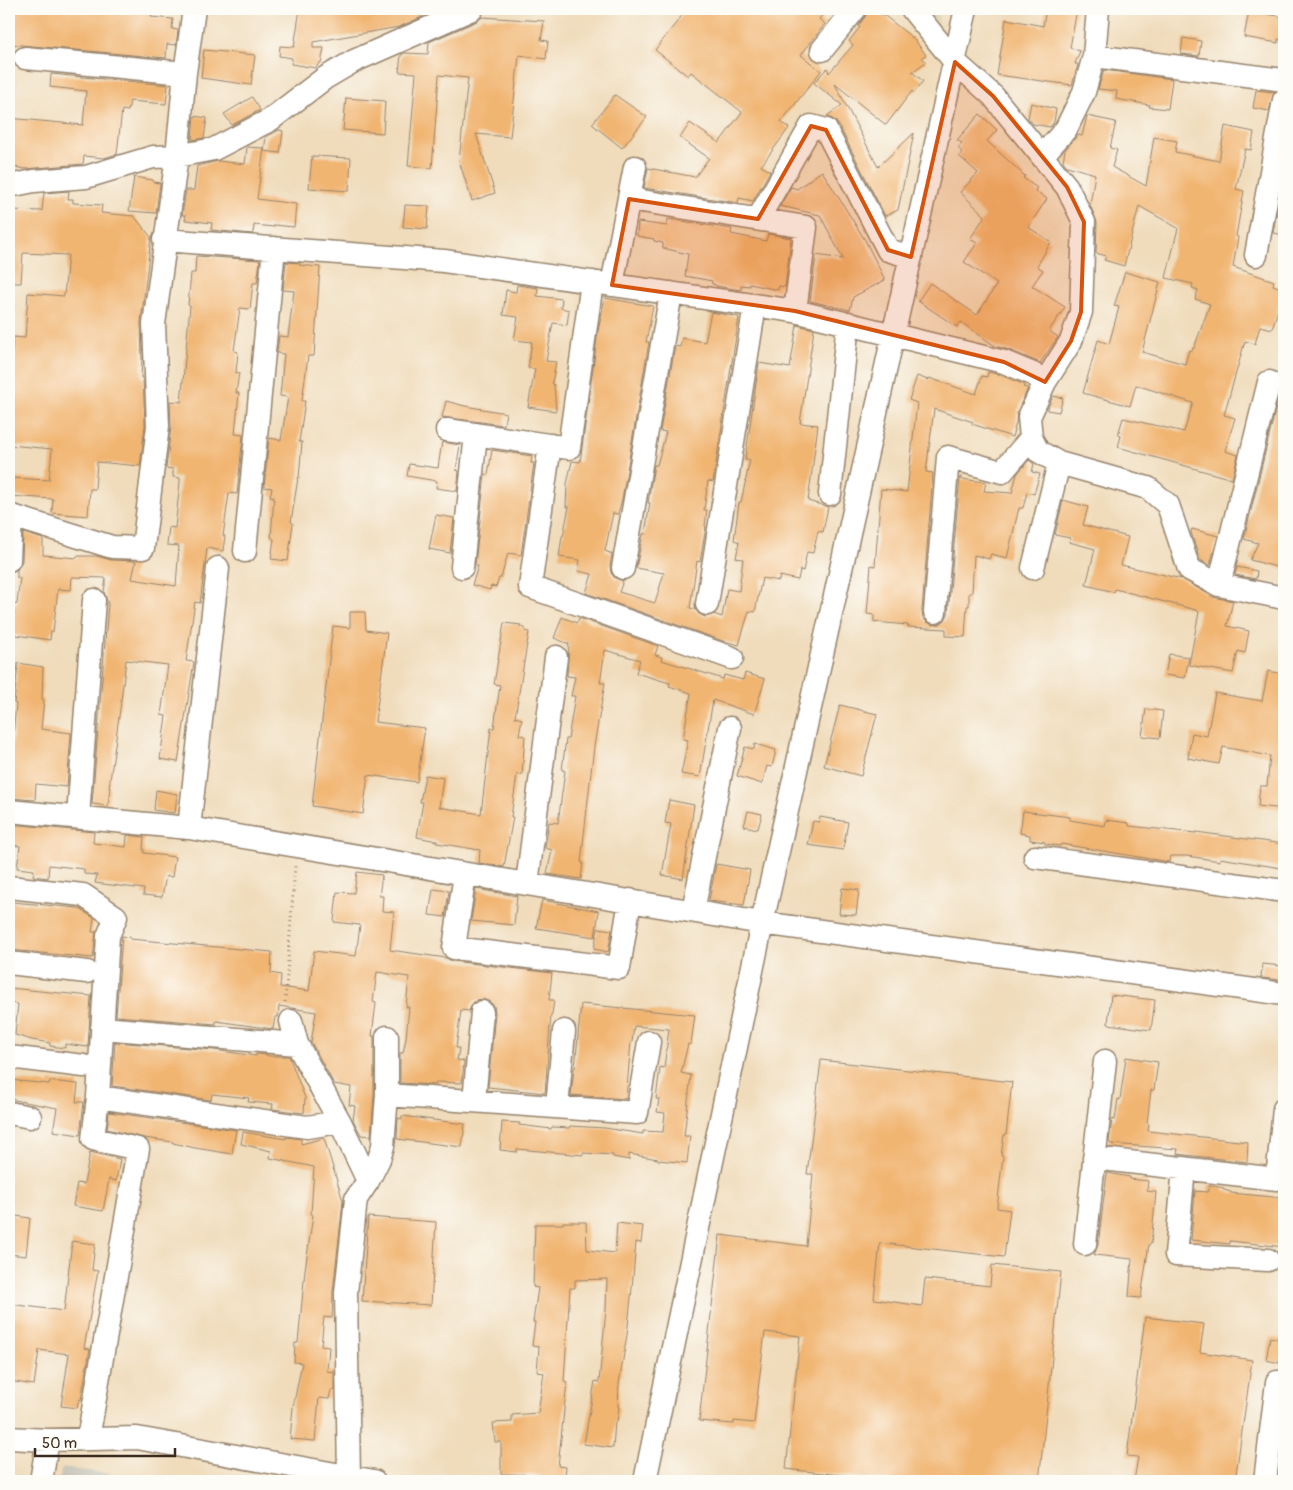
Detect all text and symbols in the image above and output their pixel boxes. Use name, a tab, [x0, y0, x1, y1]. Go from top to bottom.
scale bar	[35, 1425, 175, 1457]
text: 50 m	[42, 1434, 77, 1453]

